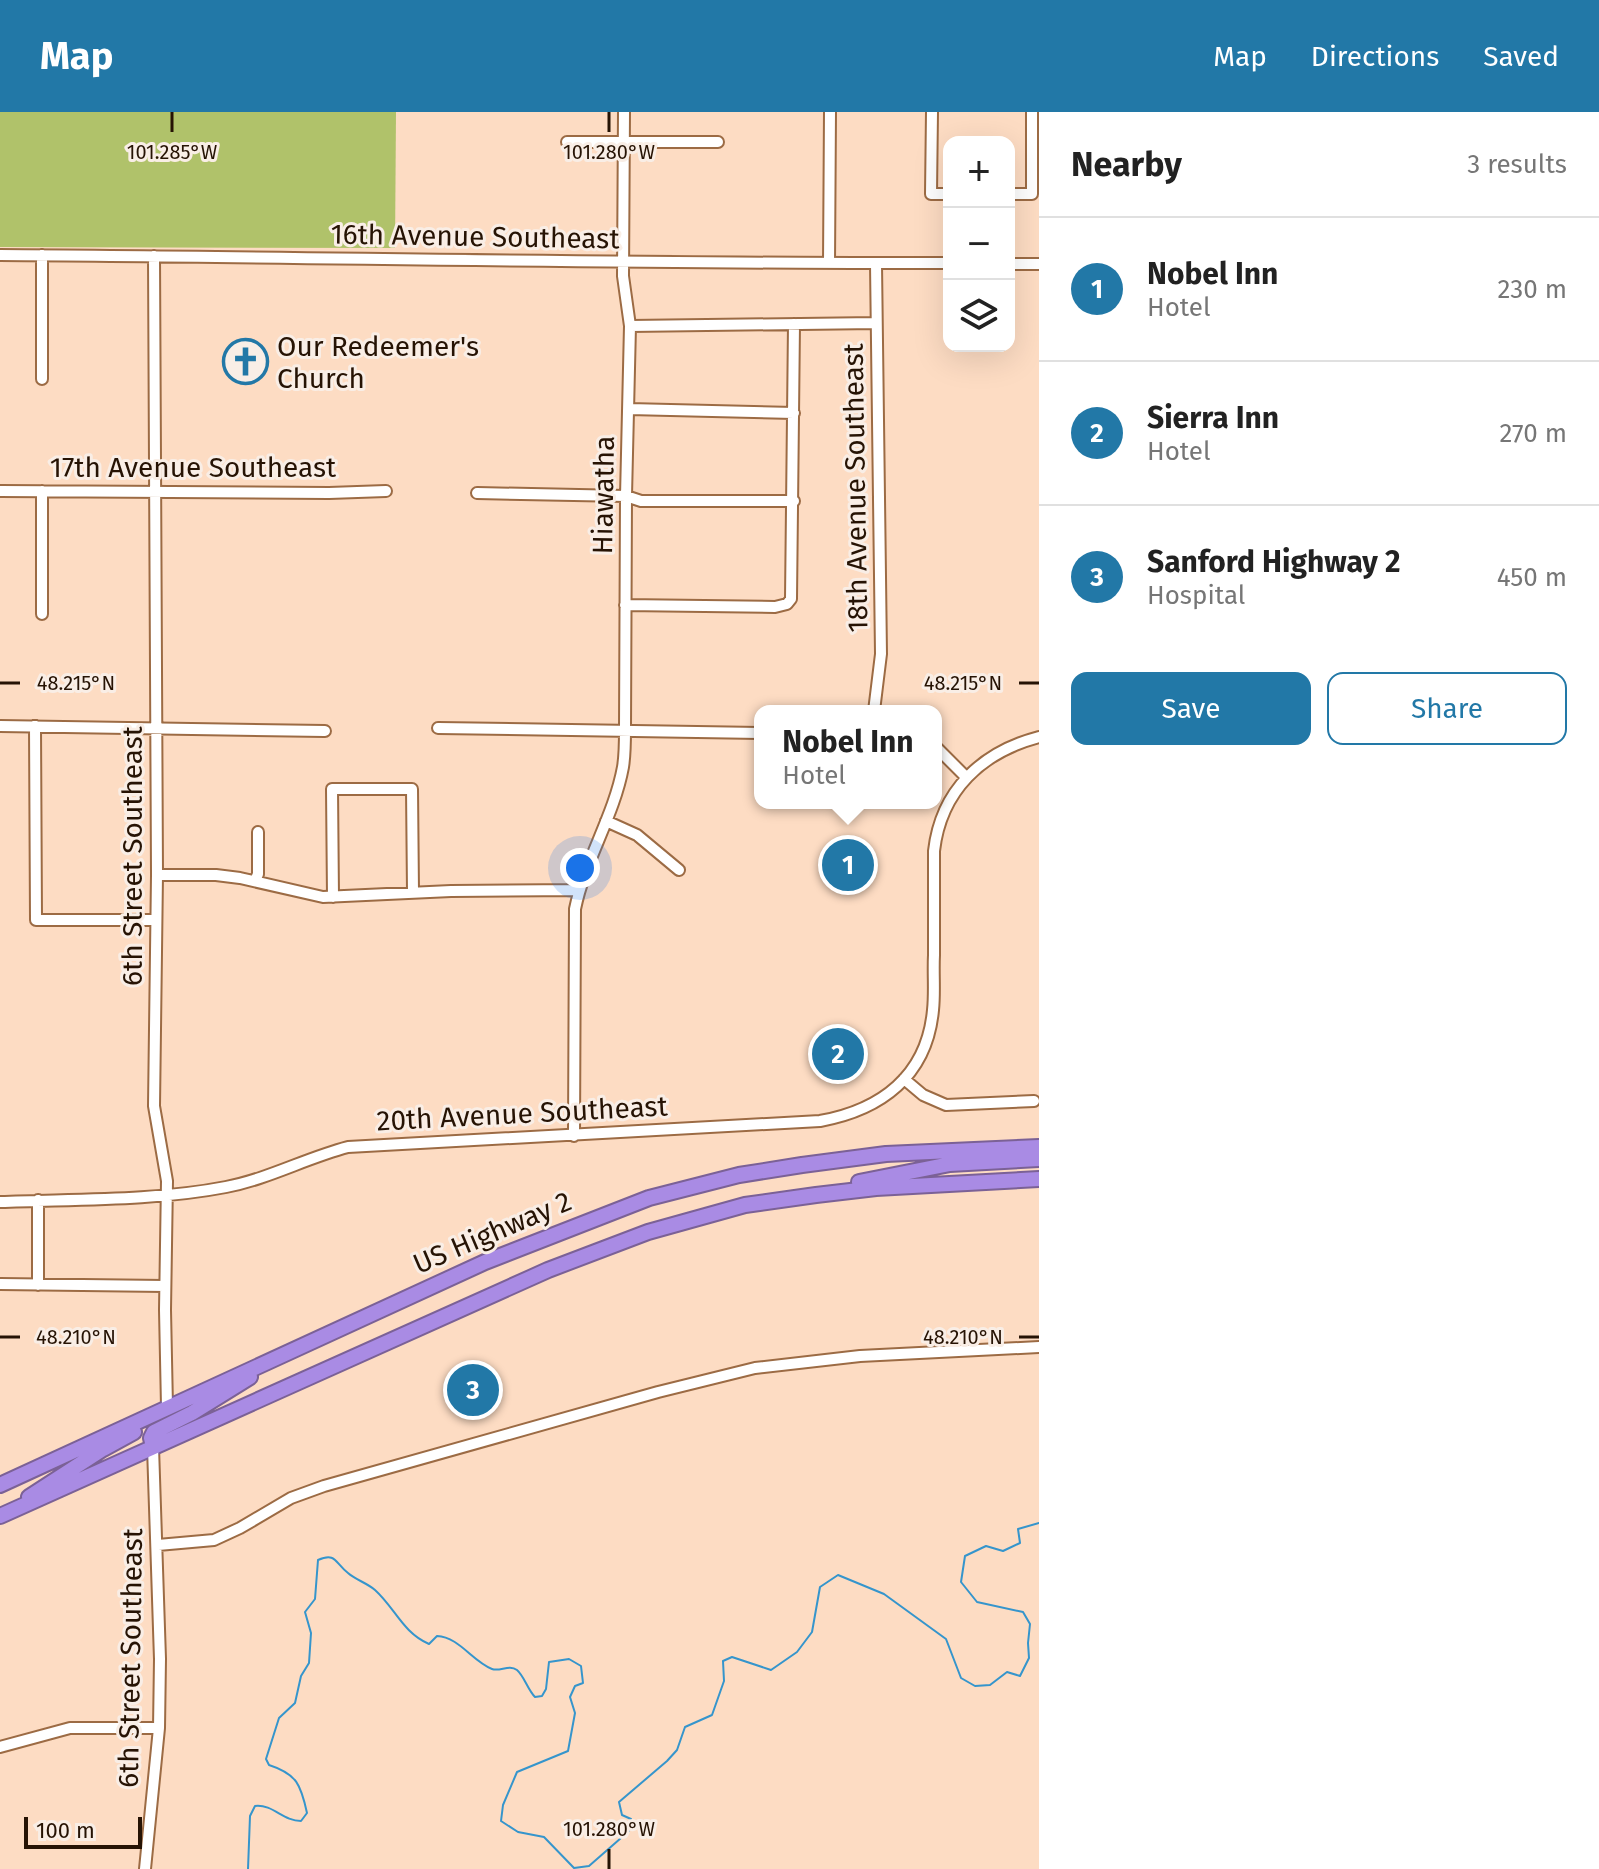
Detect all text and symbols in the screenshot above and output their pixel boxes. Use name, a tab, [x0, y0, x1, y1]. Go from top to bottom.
text: Map	[40, 33, 113, 79]
text: Map	[1213, 40, 1267, 73]
text: Directions	[1311, 40, 1439, 73]
text: Saved	[1483, 40, 1559, 73]
map controls	[943, 136, 1015, 352]
button: +	[943, 136, 1015, 208]
text: 101.285°W	[127, 140, 218, 164]
text: 101.280°W	[563, 140, 655, 164]
text: Nearby	[1071, 144, 1182, 185]
text: 3 results	[1467, 149, 1567, 180]
button: −	[943, 208, 1015, 280]
street label: 16th Avenue Southeast	[330, 217, 621, 256]
text: Nobel Inn	[1147, 256, 1278, 292]
text: 1	[1091, 274, 1103, 305]
text: 230 m	[1498, 274, 1567, 305]
button: layers	[943, 280, 1015, 352]
text: Hotel	[1147, 292, 1211, 323]
place label: Our Redeemer's Church	[277, 330, 479, 395]
church icon: Our Redeemer's Church	[222, 338, 270, 386]
street label: 18th Avenue Southeast	[836, 342, 875, 633]
text: Sierra Inn	[1147, 400, 1279, 436]
text: 2	[1090, 418, 1104, 449]
text: 270 m	[1499, 418, 1567, 449]
street label: Hiawatha	[586, 435, 621, 555]
text: Hotel	[1147, 436, 1211, 467]
street label: 17th Avenue Southeast	[50, 451, 337, 484]
text: Sanford Highway 2	[1147, 544, 1401, 580]
text: 3	[1090, 562, 1104, 593]
text: 450 m	[1497, 562, 1567, 593]
text: Hospital	[1147, 580, 1246, 611]
text: 48.215°N	[37, 671, 115, 695]
text: 48.215°N	[924, 671, 1002, 695]
button: Save	[1071, 672, 1311, 745]
button: Share	[1327, 672, 1567, 745]
popup	[754, 705, 942, 809]
text: Nobel Inn	[782, 724, 914, 760]
street label: 6th Street Southeast	[116, 725, 149, 986]
text: Hotel	[782, 760, 846, 791]
pin: 1	[822, 835, 874, 895]
your location	[560, 848, 600, 888]
pin: 2	[812, 1024, 864, 1084]
street label: 20th Avenue Southeast	[376, 1089, 669, 1138]
street label: US Highway 2	[408, 1184, 576, 1281]
text: 48.210°N	[36, 1325, 116, 1349]
text: 48.210°N	[923, 1325, 1003, 1349]
pin: 3	[447, 1360, 499, 1420]
street label: 6th Street Southeast	[112, 1527, 149, 1788]
scale bar	[24, 1813, 142, 1849]
text: 100 m	[36, 1817, 95, 1844]
text: 101.280°W	[563, 1817, 655, 1841]

